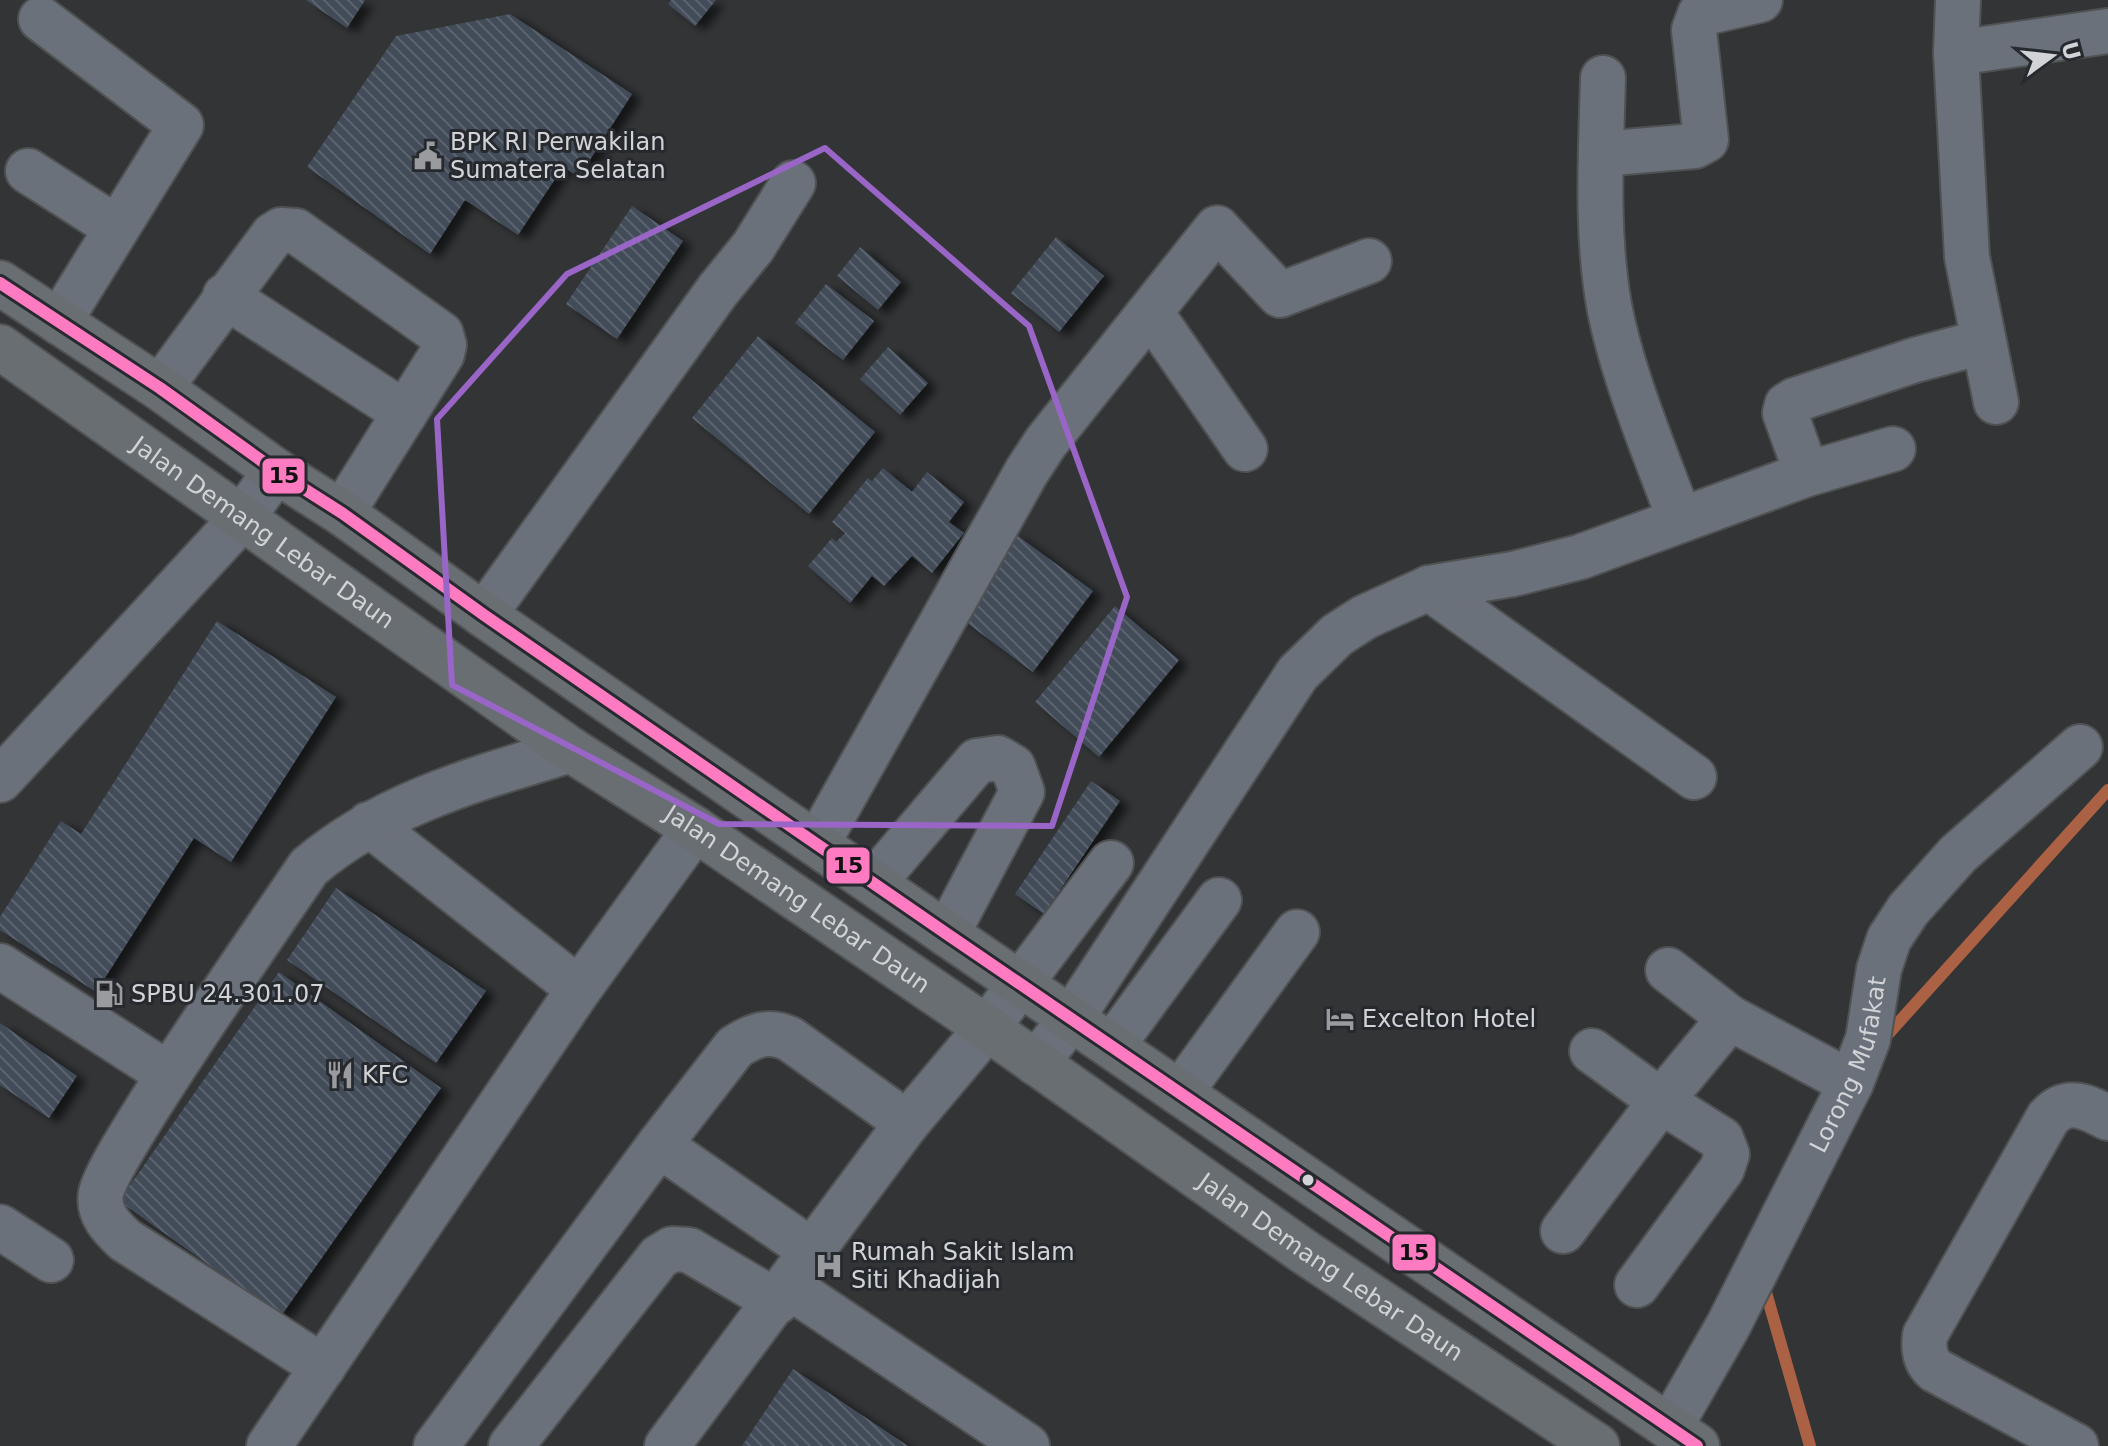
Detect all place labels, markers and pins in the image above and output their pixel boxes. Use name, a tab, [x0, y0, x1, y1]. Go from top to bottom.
place label: BPK RI Perwakilan Sumatera Selatan	[450, 128, 666, 184]
public building icon: BPK RI Perwakilan Sumatera Selatan	[413, 141, 443, 171]
fuel station icon: SPBU 24.301.07	[94, 979, 124, 1009]
place label: SPBU 24.301.07	[131, 980, 325, 1008]
hotel icon: Excelton Hotel	[1325, 1004, 1355, 1034]
place label: Excelton Hotel	[1362, 1005, 1536, 1033]
restaurant icon: KFC	[325, 1060, 355, 1090]
place label: KFC	[362, 1061, 408, 1089]
unlabelled marker	[1300, 1172, 1316, 1188]
place label: Rumah Sakit Islam Siti Khadijah	[851, 1238, 1075, 1294]
hospital icon: Rumah Sakit Islam Siti Khadijah	[814, 1251, 844, 1281]

